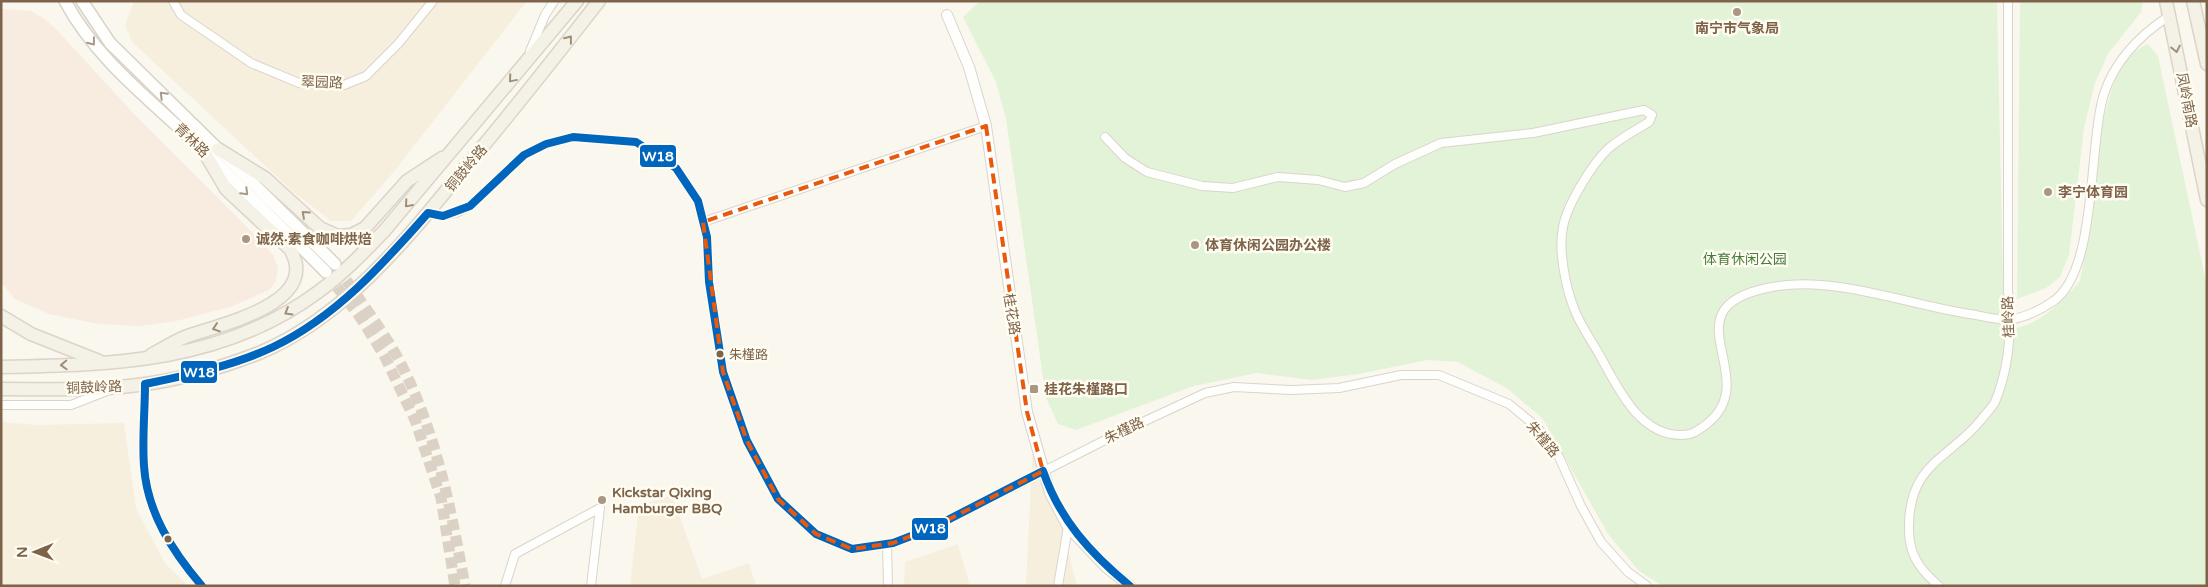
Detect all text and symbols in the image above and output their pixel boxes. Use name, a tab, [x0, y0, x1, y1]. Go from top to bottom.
marker: 南宁市气象局	[1731, 6, 1743, 18]
place label: 南宁市气象局	[1695, 20, 1779, 37]
one-way arrow	[86, 36, 94, 45]
one-way arrow	[564, 36, 572, 45]
one-way arrow	[2171, 44, 2181, 53]
street label: 凤岭南路	[2173, 71, 2200, 129]
street label: 翠园路	[301, 73, 343, 92]
one-way arrow	[509, 74, 518, 83]
one-way arrow	[160, 92, 169, 101]
street label: 青林路	[171, 120, 213, 161]
street label: 铜鼓岭路	[442, 141, 491, 195]
line badge: W18	[639, 144, 677, 168]
text: W18	[642, 148, 674, 165]
place label: 李宁体育园	[2058, 184, 2128, 201]
one-way arrow	[240, 186, 249, 195]
marker: 李宁体育园	[2042, 186, 2054, 198]
one-way arrow	[404, 198, 413, 207]
one-way arrow	[301, 211, 310, 220]
place label: 诚然·素食咖啡烘焙	[256, 231, 372, 248]
marker: 诚然·素食咖啡烘焙	[240, 233, 252, 245]
place label: 体育休闲公园办公楼	[1205, 237, 1331, 254]
marker: 体育休闲公园办公楼	[1189, 239, 1201, 251]
park label: 体育休闲公园	[1703, 251, 1787, 268]
street label: 桂花路	[1000, 292, 1023, 336]
street label: 桂岭路	[1999, 296, 2018, 338]
one-way arrow	[284, 306, 293, 316]
one-way arrow	[212, 322, 221, 332]
place label: 朱槿路	[729, 347, 768, 363]
marker: 朱槿路	[715, 349, 725, 359]
one-way arrow	[60, 360, 68, 371]
line badge: W18	[180, 360, 218, 384]
text: W18	[183, 364, 215, 381]
street label: 铜鼓岭路	[66, 378, 122, 397]
place label: 桂花朱槿路口	[1044, 381, 1128, 398]
marker: 桂花朱槿路口	[1028, 383, 1040, 395]
street label: 朱槿路	[1102, 414, 1147, 447]
street label: 朱槿路	[1523, 418, 1563, 461]
place label: Kickstar Qixing Hamburger BBQ	[612, 484, 722, 517]
marker: Kickstar Qixing Hamburger BBQ	[596, 494, 608, 506]
line badge: W18	[911, 517, 949, 541]
text: W18	[914, 520, 946, 537]
north arrow	[10, 527, 60, 577]
unlabelled marker	[163, 534, 173, 544]
text: N	[14, 546, 31, 558]

